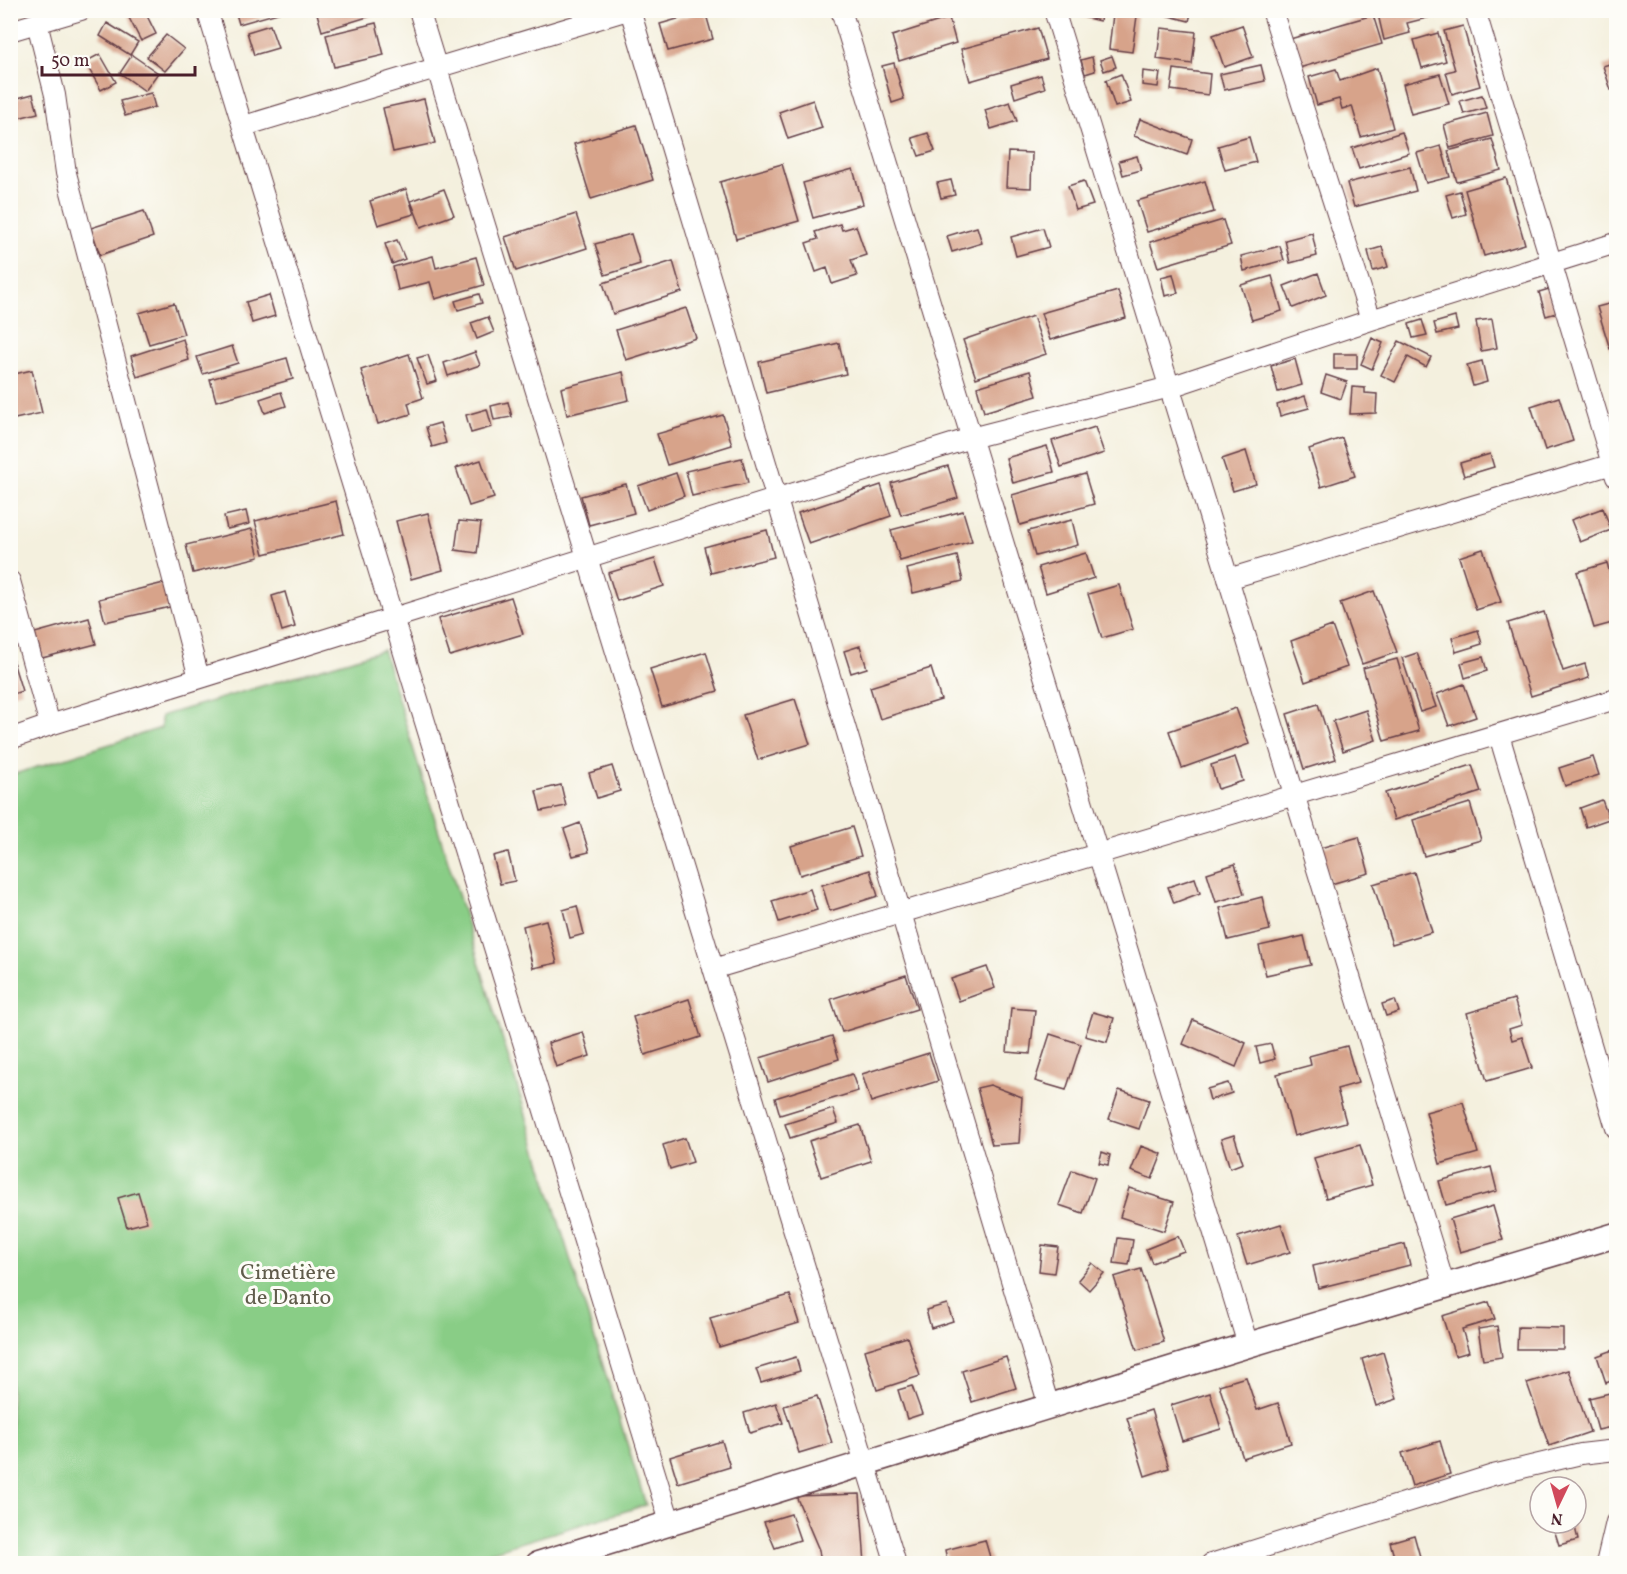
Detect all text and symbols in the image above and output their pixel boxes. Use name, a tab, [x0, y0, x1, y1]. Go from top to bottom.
scale bar	[42, 39, 195, 77]
text: 50 m	[51, 49, 90, 74]
park label: Cimetière de Danto	[240, 1258, 336, 1314]
north arrow	[1528, 1475, 1588, 1535]
text: N	[1550, 1506, 1564, 1529]

